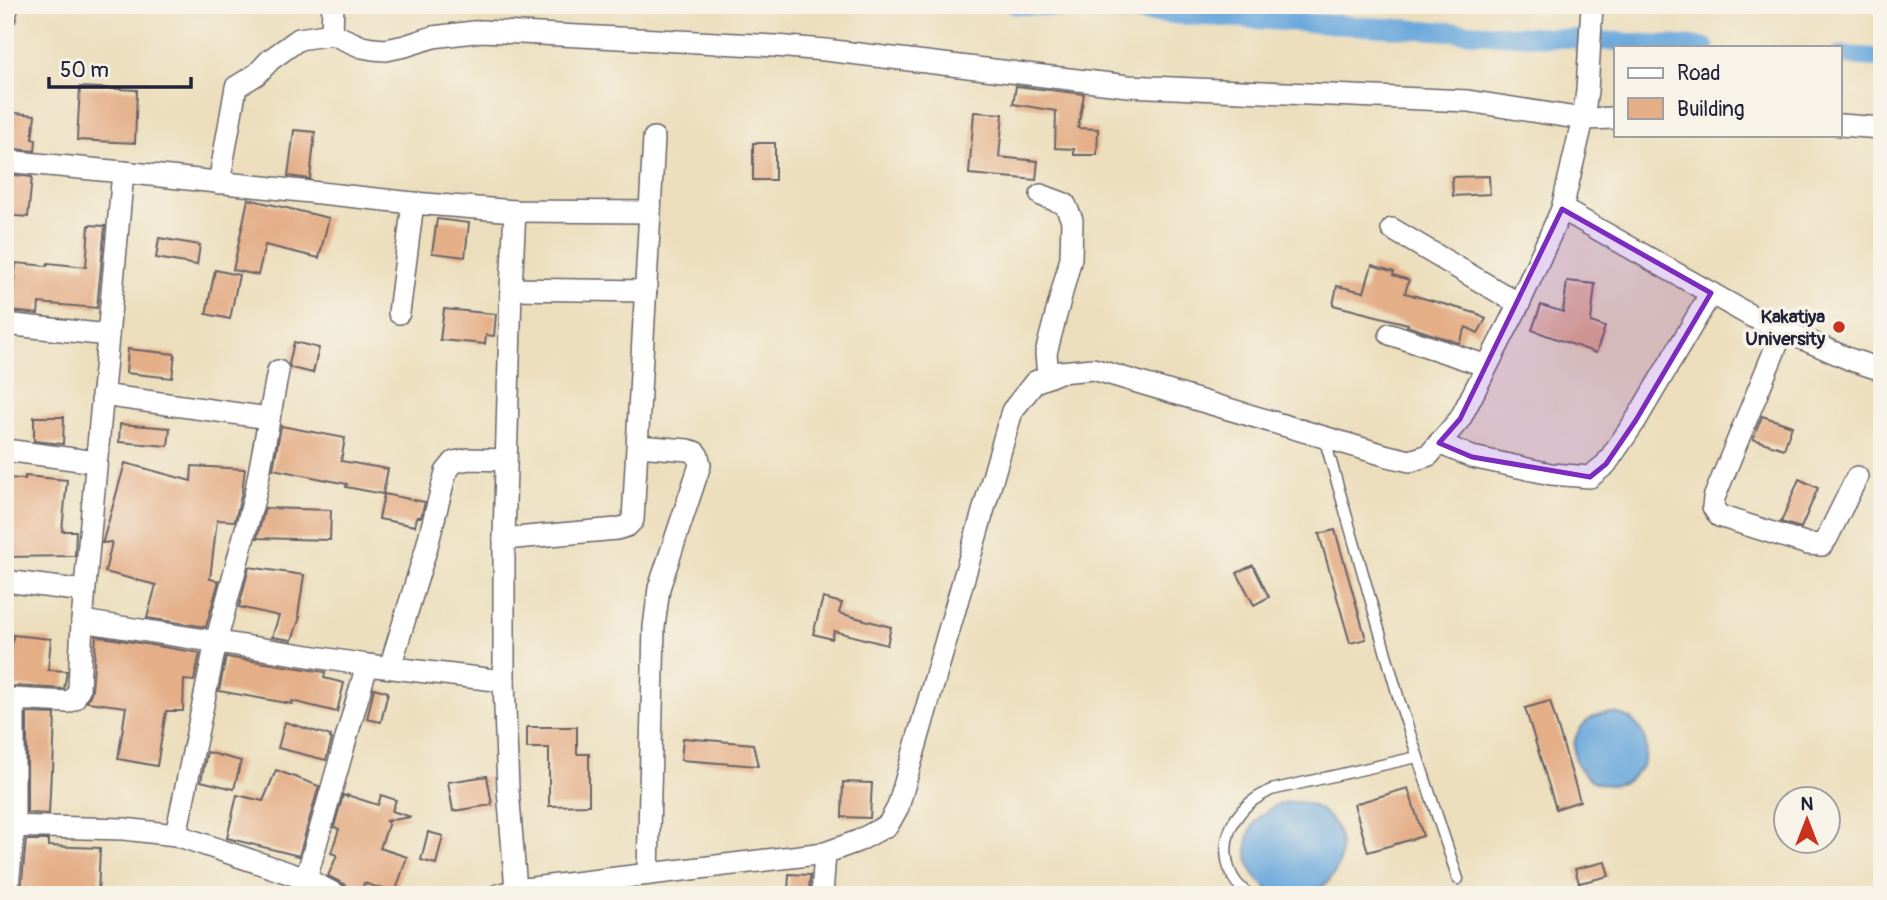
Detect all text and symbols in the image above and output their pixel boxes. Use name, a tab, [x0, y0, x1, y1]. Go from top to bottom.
scale bar	[49, 46, 191, 90]
legend	[1614, 46, 1842, 136]
text: 50 m	[60, 57, 109, 84]
text: Road	[1677, 60, 1721, 87]
text: Building	[1677, 96, 1744, 123]
place label: Kakatiya University	[1745, 305, 1826, 351]
marker: Kakatiya University	[1831, 319, 1847, 335]
north arrow	[1772, 785, 1842, 855]
text: N	[1801, 792, 1814, 816]

